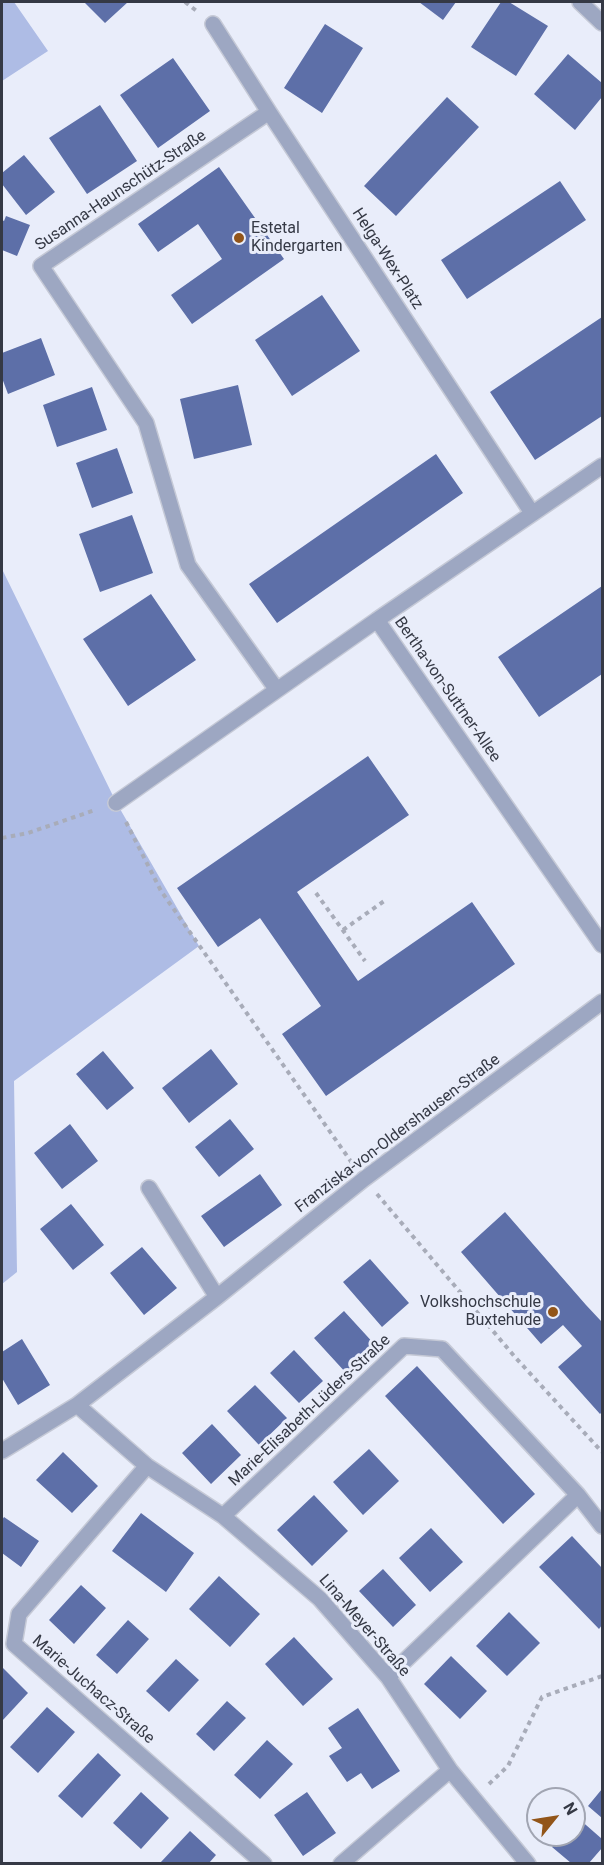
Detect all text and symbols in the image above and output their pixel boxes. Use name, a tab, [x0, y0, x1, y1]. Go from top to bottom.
street label: Susanna-Haunschütz-Straße	[32, 126, 210, 256]
street label: Helga-Wex-Platz	[347, 205, 427, 313]
place label: Estetal Kindergarten	[251, 219, 343, 257]
marker: Estetal Kindergarten	[232, 231, 246, 245]
street label: Bertha-von-Suttner-Allee	[390, 614, 504, 766]
street label: Franziska-von-Oldershausen-Straße	[292, 1051, 504, 1217]
place label: Volkshochschule Buxtehude	[420, 1293, 541, 1331]
marker: Volkshochschule Buxtehude	[546, 1305, 560, 1319]
street label: Marie-Elisabeth-Lüders-Straße	[225, 1331, 395, 1491]
street label: Lina-Meyer-Straße	[314, 1571, 414, 1681]
street label: Marie-Juchacz-Straße	[28, 1632, 158, 1748]
north arrow	[526, 1787, 586, 1847]
text: N	[559, 1799, 581, 1818]

